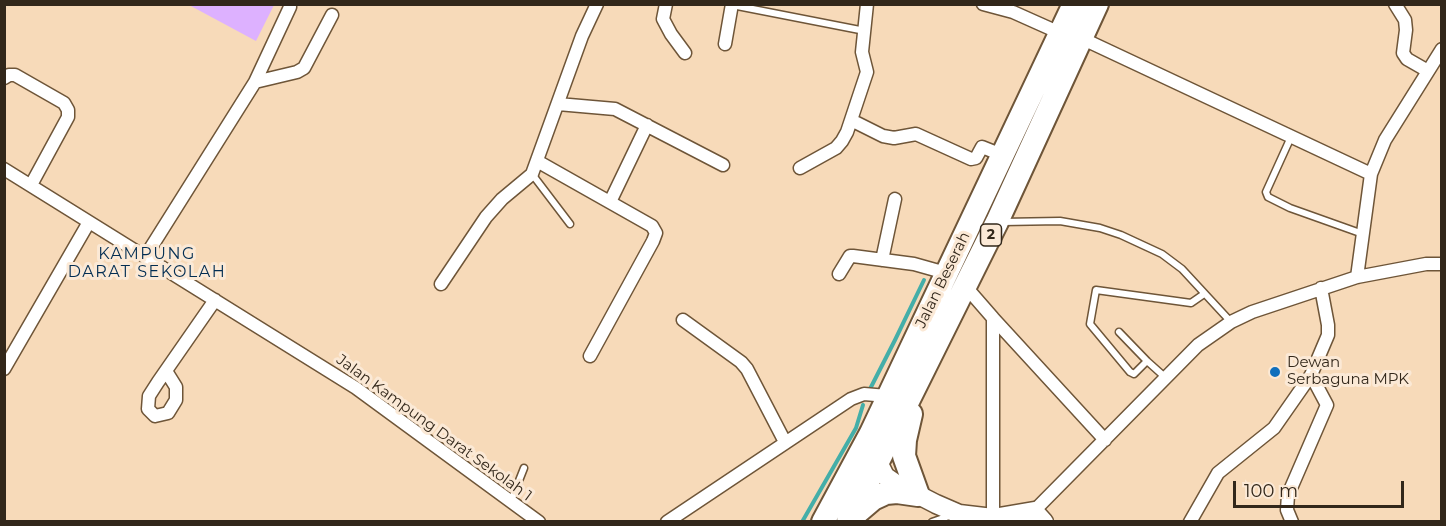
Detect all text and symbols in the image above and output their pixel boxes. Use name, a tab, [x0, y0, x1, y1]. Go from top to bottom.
road number: 2	[980, 224, 1002, 246]
street label: Jalan Beserah	[912, 229, 974, 331]
district label: KAMPUNG DARAT SEKOLAH	[68, 244, 226, 282]
street label: Jalan Kampung Darat Sekolah 1	[333, 351, 535, 505]
place label: Dewan Serbaguna MPK	[1287, 354, 1409, 389]
marker: Dewan Serbaguna MPK	[1268, 365, 1282, 379]
scale bar	[1236, 469, 1407, 507]
text: 100 m	[1244, 480, 1298, 502]

